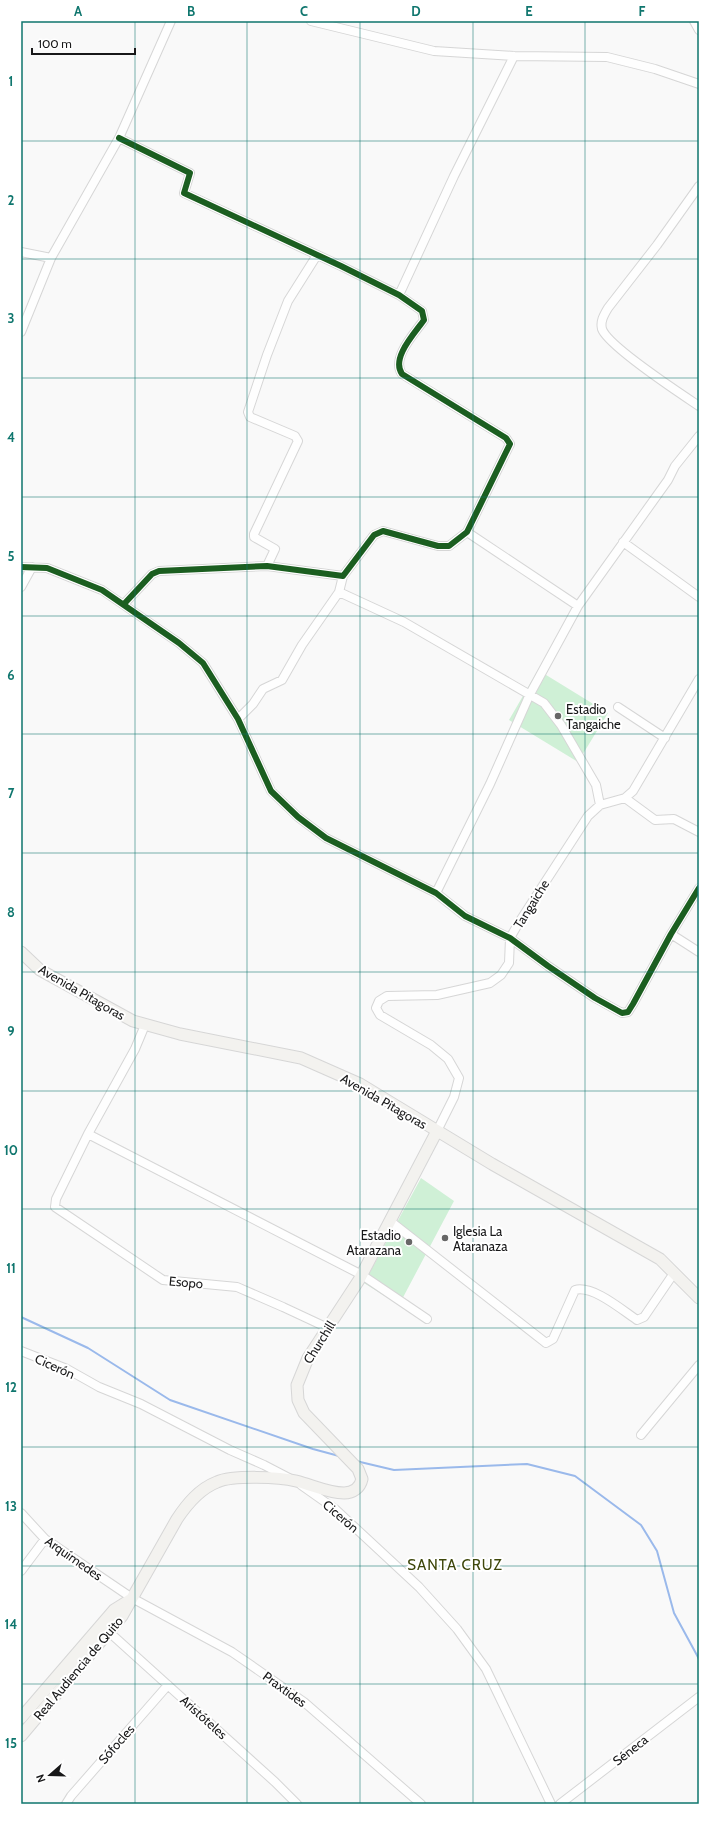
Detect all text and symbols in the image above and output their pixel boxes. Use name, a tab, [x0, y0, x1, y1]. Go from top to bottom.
text: A	[74, 3, 83, 19]
text: B	[187, 3, 195, 19]
text: C	[300, 3, 308, 19]
text: D	[411, 3, 421, 19]
text: E	[525, 3, 533, 19]
text: F	[639, 3, 646, 19]
scale bar	[32, 30, 135, 56]
text: 100 m	[38, 36, 72, 51]
text: 1	[9, 73, 13, 89]
text: 2	[8, 192, 15, 208]
text: 3	[7, 310, 15, 326]
text: 4	[7, 429, 15, 445]
text: 5	[8, 548, 15, 564]
text: 6	[7, 667, 15, 683]
place label: Estadio Tangaiche	[566, 701, 621, 732]
marker: Estadio Tangaiche	[553, 711, 563, 721]
text: 7	[8, 785, 15, 801]
street label: Tangaiche	[510, 876, 552, 931]
text: 8	[7, 904, 15, 920]
street label: Avenida Pitagoras	[36, 961, 128, 1023]
text: 9	[7, 1023, 15, 1039]
street label: Avenida Pitagoras	[338, 1070, 430, 1132]
text: 10	[4, 1142, 18, 1158]
place label: Iglesia La Ataranaza	[453, 1223, 508, 1254]
place label: Estadio Atarazana	[347, 1227, 402, 1258]
marker: Iglesia La Ataranaza	[440, 1233, 450, 1243]
marker: Estadio Atarazana	[404, 1237, 414, 1247]
text: 11	[6, 1260, 16, 1276]
street label: Esopo	[168, 1273, 204, 1291]
street label: Churchill	[300, 1318, 338, 1366]
street label: Cicerón	[33, 1350, 77, 1382]
text: 12	[5, 1379, 17, 1395]
street label: Cicerón	[320, 1496, 362, 1536]
text: 13	[5, 1498, 17, 1514]
street label: Arquímedes	[42, 1532, 106, 1584]
district label: SANTA CRUZ	[407, 1556, 503, 1574]
street label: Real Audiencia de Quito	[30, 1613, 126, 1723]
text: 14	[5, 1616, 17, 1632]
street label: Praxtides	[260, 1668, 310, 1711]
street label: Aristóteles	[177, 1692, 231, 1743]
street label: Sófocles	[95, 1721, 138, 1767]
street label: Séneca	[609, 1731, 651, 1769]
text: 15	[5, 1735, 17, 1751]
north arrow	[30, 1755, 70, 1795]
text: N	[33, 1772, 49, 1784]

